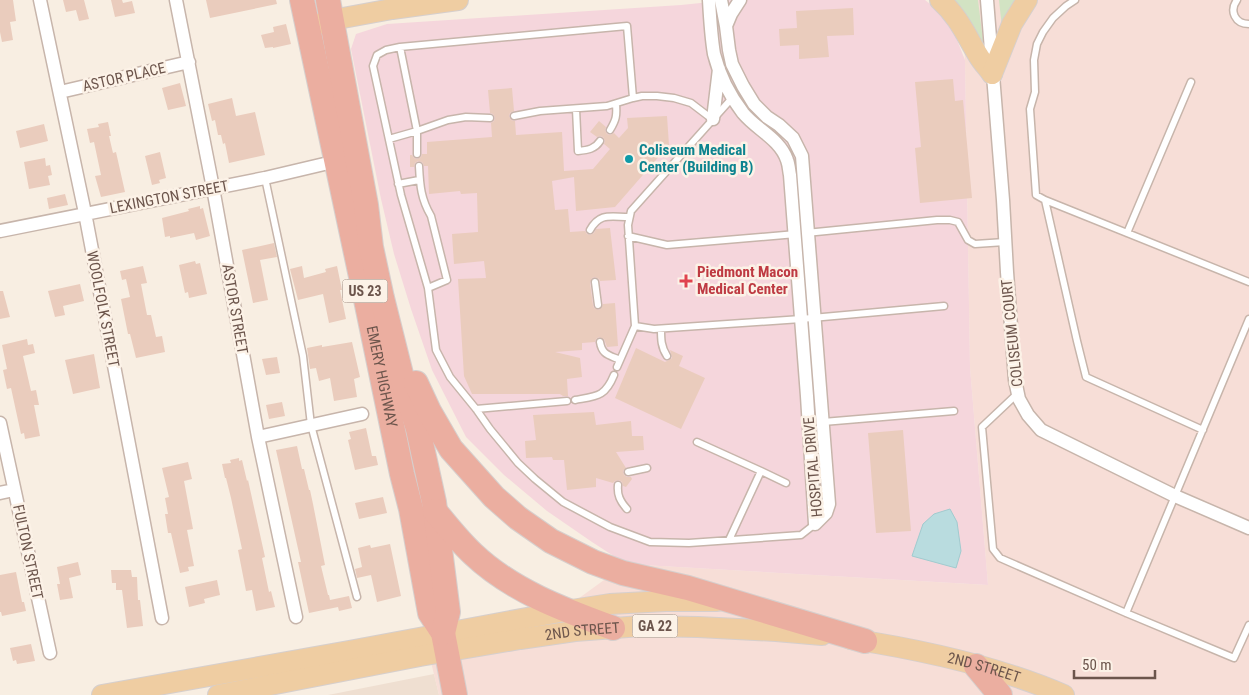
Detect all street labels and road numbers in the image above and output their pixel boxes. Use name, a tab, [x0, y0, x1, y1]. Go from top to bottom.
street label: ASTOR PLACE	[81, 59, 167, 95]
street label: LEXINGTON STREET	[108, 177, 230, 217]
street label: WOOLFOLK STREET	[83, 249, 123, 369]
street label: ASTOR STREET	[218, 263, 252, 355]
street label: COLISEUM COURT	[997, 278, 1027, 388]
road number: US 23	[342, 280, 388, 302]
street label: EMERY HIGHWAY	[363, 324, 401, 429]
street label: HOSPITAL DRIVE	[800, 416, 826, 518]
street label: FULTON STREET	[9, 503, 47, 601]
road number: GA 22	[632, 614, 678, 638]
street label: 2ND STREET	[544, 619, 621, 644]
street label: 2ND STREET	[946, 649, 1023, 687]

